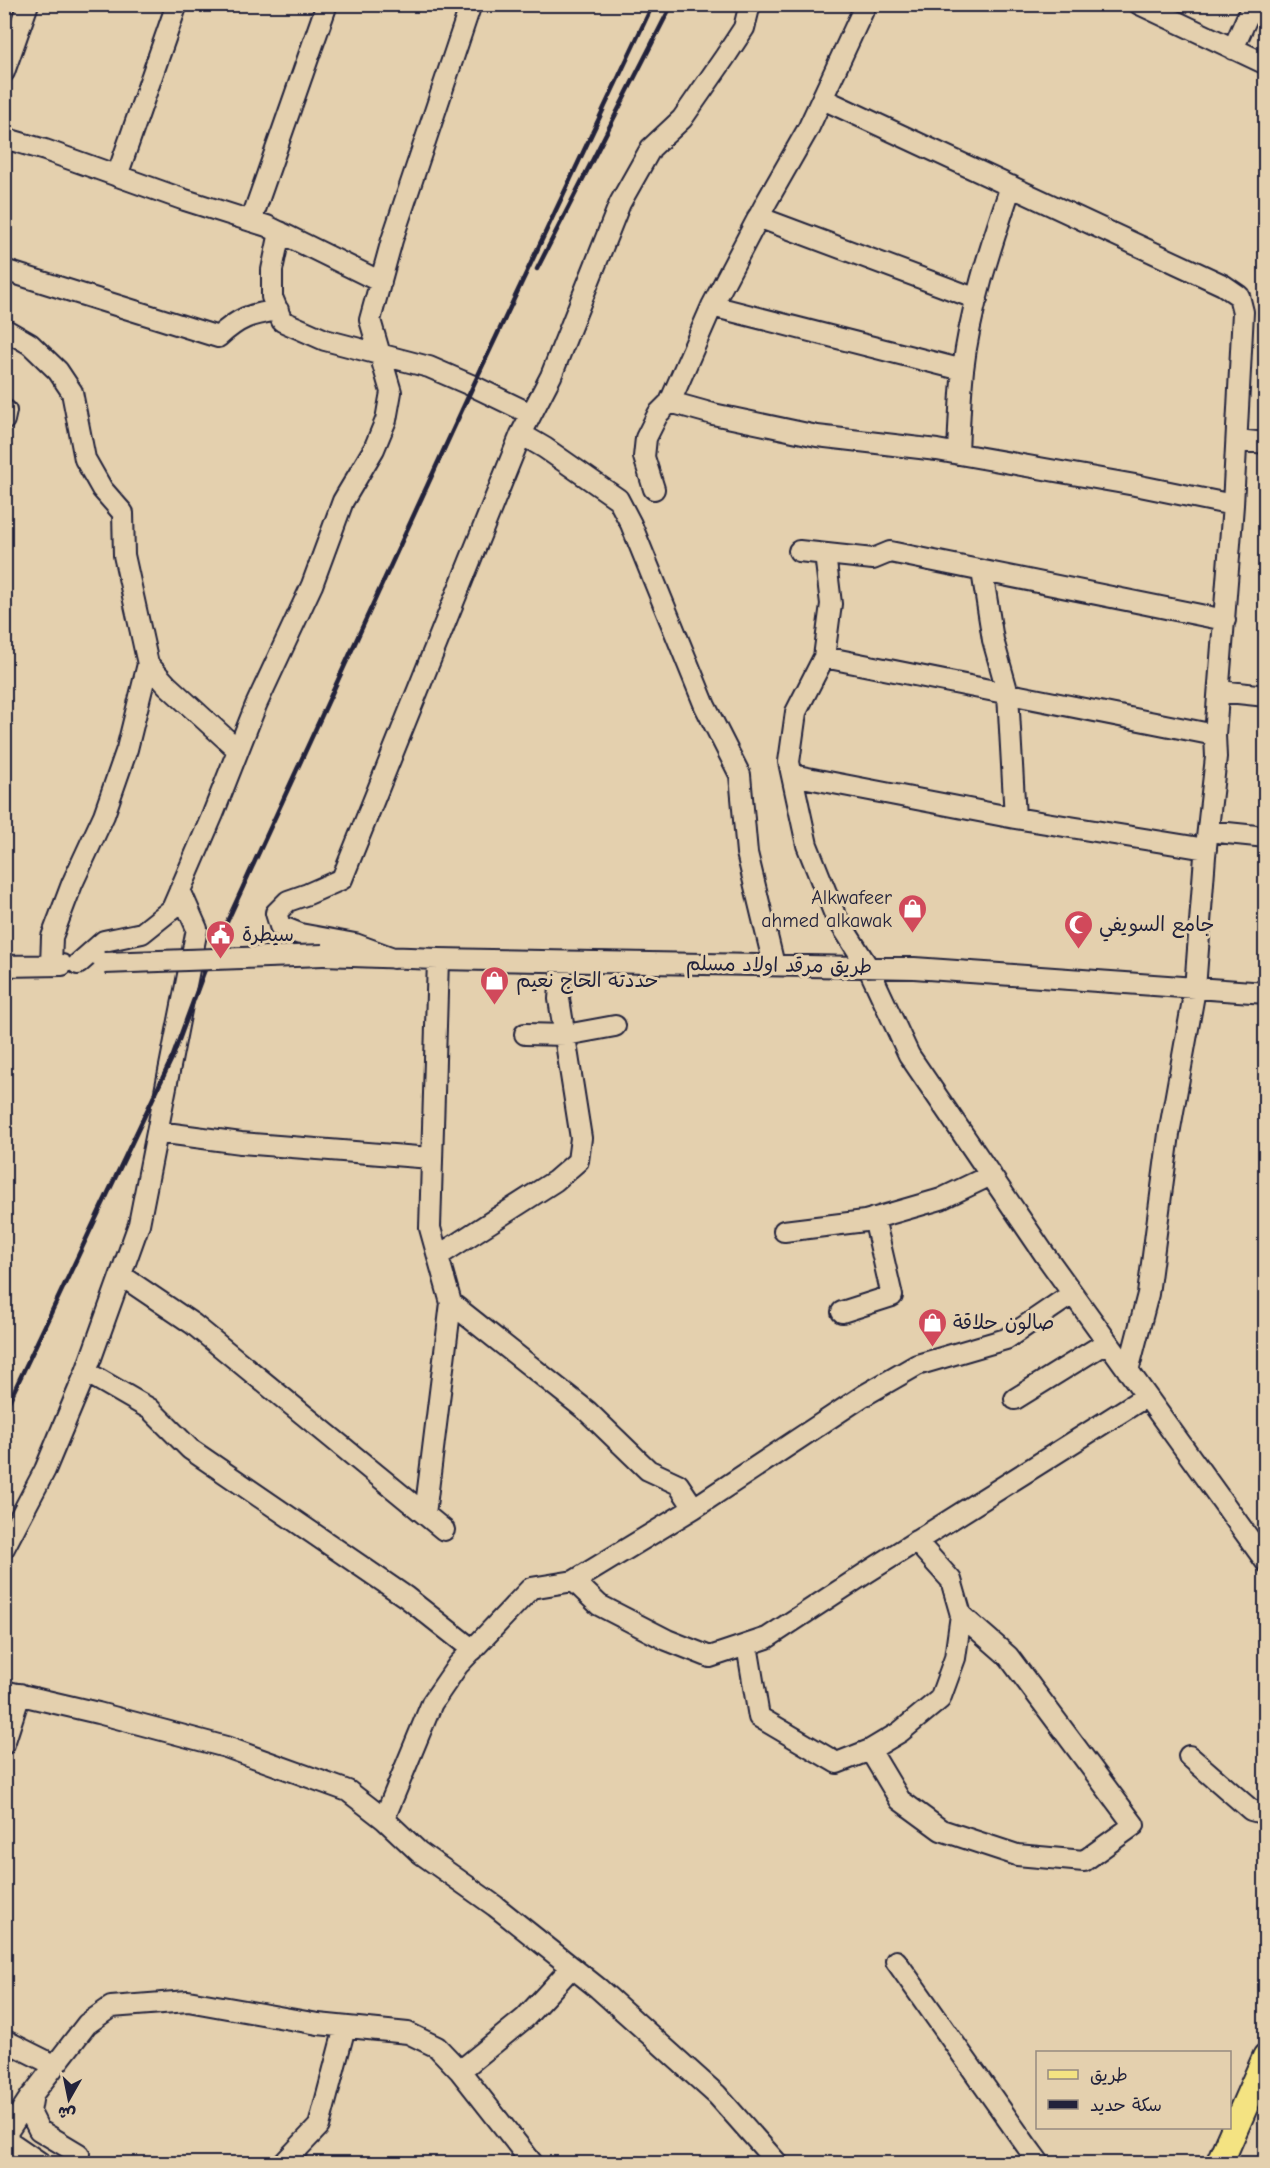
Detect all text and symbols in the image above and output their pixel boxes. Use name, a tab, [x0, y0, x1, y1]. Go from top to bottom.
place label: Alkwafeer ahmed alkawak	[761, 886, 892, 932]
shop icon: Alkwafeer ahmed alkawak	[897, 892, 929, 934]
mosque icon: جامع السويفي	[1062, 908, 1094, 950]
place label: جامع السويفي	[1099, 913, 1214, 942]
public building icon: سيطرة	[205, 918, 237, 960]
place label: سيطرة	[242, 923, 294, 946]
street label: طريق مرقد اولاد مسلم	[686, 952, 872, 981]
shop icon: حددته الحاج نعيم	[479, 964, 511, 1006]
place label: حددته الحاج نعيم	[516, 969, 658, 995]
shop icon: صالون حلاقة	[916, 1306, 948, 1348]
place label: صالون حلاقة	[953, 1311, 1054, 1336]
legend	[1036, 2051, 1231, 2129]
text: طريق	[1090, 2065, 1128, 2086]
north arrow	[39, 2069, 99, 2129]
text: سكة حديد	[1090, 2095, 1162, 2116]
text: ش	[57, 2103, 77, 2123]

